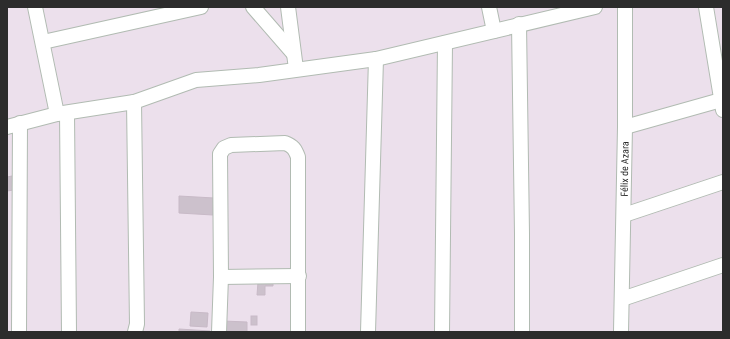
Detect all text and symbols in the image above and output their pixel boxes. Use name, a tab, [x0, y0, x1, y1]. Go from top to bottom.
street label: Félix de Azara	[619, 141, 631, 197]

